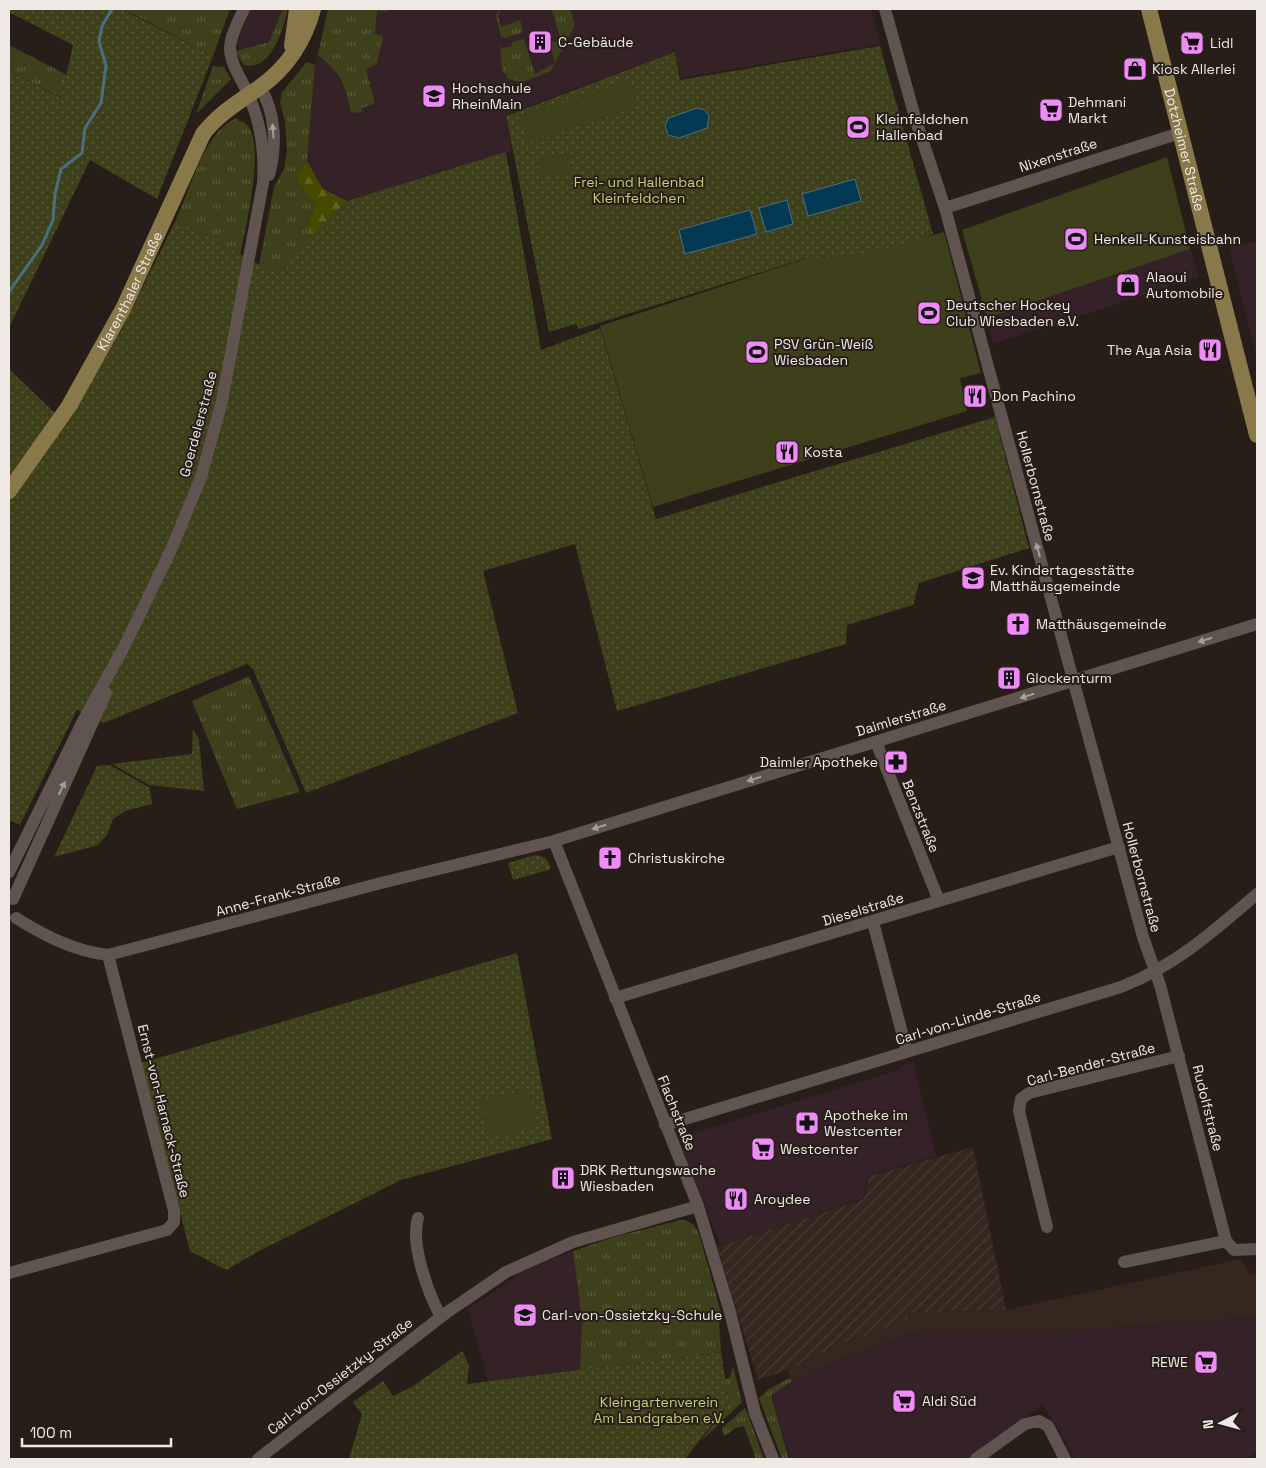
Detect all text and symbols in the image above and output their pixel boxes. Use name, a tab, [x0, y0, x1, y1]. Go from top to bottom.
building icon: C-Gebäude	[527, 29, 553, 55]
supermarket icon: Lidl	[1179, 30, 1205, 56]
place label: C-Gebäude	[558, 33, 634, 51]
place label: Lidl	[1210, 34, 1234, 52]
shop icon: Kiosk Allerlei	[1122, 56, 1148, 82]
place label: Kiosk Allerlei	[1152, 60, 1235, 78]
place label: Hochschule RheinMain	[452, 79, 531, 113]
school or university icon: Hochschule RheinMain	[421, 83, 447, 109]
street label: Dotzheimer Straße	[1160, 86, 1209, 213]
place label: Dehmani Markt	[1068, 93, 1126, 127]
supermarket icon: Dehmani Markt	[1038, 97, 1064, 123]
place label: Kleinfeldchen Hallenbad	[876, 110, 969, 144]
sports icon: Kleinfeldchen Hallenbad	[845, 114, 871, 140]
one-way arrow	[269, 123, 277, 139]
street label: Nixenstraße	[1017, 134, 1099, 176]
park label: Frei- und Hallenbad Kleinfeldchen	[574, 173, 704, 207]
sports icon: Henkell-Kunsteisbahn	[1063, 226, 1089, 252]
street label: Klarenthaler Straße	[93, 229, 166, 354]
place label: Henkell-Kunsteisbahn	[1094, 230, 1241, 248]
place label: Alaoui Automobile	[1146, 268, 1223, 302]
shop icon: Alaoui Automobile	[1115, 272, 1141, 298]
place label: Deutscher Hockey Club Wiesbaden e.V.	[946, 296, 1079, 330]
sports icon: Deutscher Hockey Club Wiesbaden e.V.	[916, 300, 942, 326]
place label: PSV Grün-Weiß Wiesbaden	[774, 335, 873, 369]
restaurant icon: The Aya Asia	[1197, 337, 1223, 363]
sports icon: PSV Grün-Weiß Wiesbaden	[744, 339, 770, 365]
place label: The Aya Asia	[1107, 341, 1192, 359]
street label: Goerdelerstraße	[175, 369, 221, 479]
restaurant icon: Don Pachino	[962, 383, 988, 409]
place label: Don Pachino	[992, 387, 1076, 405]
street label: Hollerbornstraße	[1013, 429, 1059, 543]
restaurant icon: Kosta	[774, 439, 800, 465]
place label: Kosta	[804, 443, 843, 461]
one-way arrow	[1033, 542, 1041, 557]
place label: Ev. Kindertagesstätte Matthäusgemeinde	[990, 561, 1134, 595]
school or university icon: Ev. Kindertagesstätte Matthäusgemeinde	[960, 565, 986, 591]
church icon: Matthäusgemeinde	[1005, 611, 1031, 637]
place label: Matthäusgemeinde	[1036, 615, 1166, 633]
one-way arrow	[1198, 637, 1213, 645]
building icon: Glockenturm	[996, 665, 1022, 691]
place label: Glockenturm	[1026, 669, 1112, 687]
one-way arrow	[1019, 692, 1034, 700]
street label: Daimlerstraße	[854, 696, 948, 740]
pharmacy icon: Daimler Apotheke	[883, 749, 909, 775]
place label: Daimler Apotheke	[760, 753, 878, 771]
one-way arrow	[747, 776, 762, 784]
street label: Benzstraße	[898, 777, 944, 855]
one-way arrow	[58, 781, 66, 796]
street label: Hollerbornstraße	[1119, 820, 1165, 934]
one-way arrow	[591, 823, 606, 831]
church icon: Christuskirche	[597, 845, 623, 871]
place label: Christuskirche	[628, 849, 725, 867]
street label: Anne-Frank-Straße	[214, 870, 342, 920]
street label: Dieselstraße	[820, 888, 906, 930]
street label: Carl-von-Linde-Straße	[893, 987, 1043, 1049]
street label: Ernst-von-Harnack-Straße	[134, 1022, 194, 1200]
street label: Carl-Bender-Straße	[1025, 1038, 1157, 1090]
street label: Rudolfstraße	[1189, 1063, 1227, 1153]
street label: Flachstraße	[654, 1073, 700, 1153]
place label: Apotheke im Westcenter	[824, 1106, 908, 1140]
pharmacy icon: Apotheke im Westcenter	[794, 1110, 820, 1136]
supermarket icon: Westcenter	[750, 1136, 776, 1162]
place label: Westcenter	[780, 1140, 859, 1158]
place label: DRK Rettungswache Wiesbaden	[580, 1161, 716, 1195]
building icon: DRK Rettungswache Wiesbaden	[550, 1165, 576, 1191]
restaurant icon: Aroydee	[723, 1186, 749, 1212]
place label: Aroydee	[754, 1190, 811, 1208]
school or university icon: Carl-von-Ossietzky-Schule	[512, 1302, 538, 1328]
place label: Carl-von-Ossietzky-Schule	[542, 1306, 722, 1324]
street label: Carl-von-Ossietzky-Straße	[264, 1314, 416, 1438]
supermarket icon: REWE	[1193, 1349, 1219, 1375]
place label: REWE	[1151, 1353, 1188, 1371]
supermarket icon: Aldi Süd	[891, 1388, 917, 1414]
place label: Aldi Süd	[922, 1392, 976, 1410]
park label: Kleingartenverein Am Landgraben e.V.	[593, 1393, 725, 1427]
north arrow	[1196, 1398, 1246, 1448]
scale bar	[22, 1416, 171, 1448]
text: N	[1199, 1419, 1218, 1430]
text: 100 m	[30, 1423, 72, 1442]

